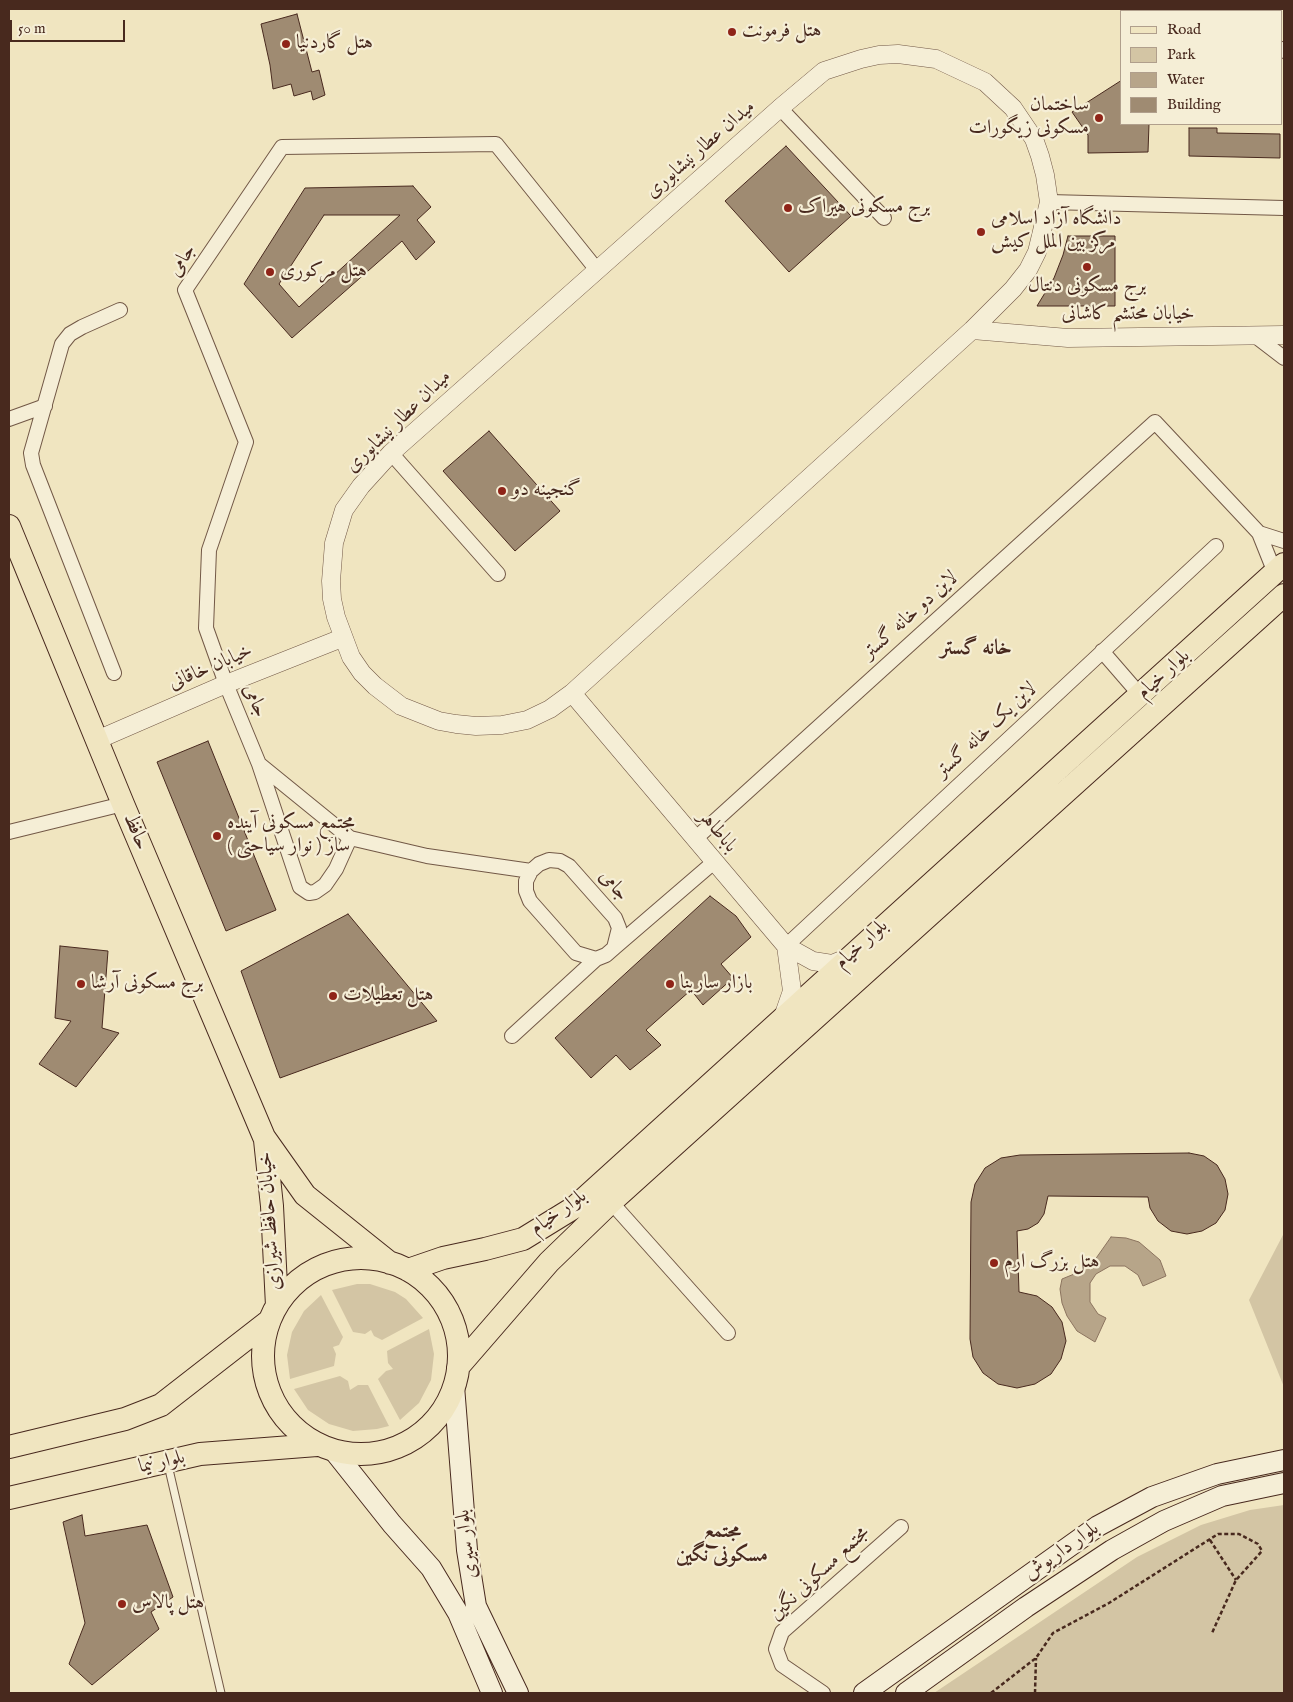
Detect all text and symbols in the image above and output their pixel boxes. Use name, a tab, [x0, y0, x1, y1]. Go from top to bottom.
scale bar	[12, 10, 128, 42]
legend	[1120, 10, 1283, 125]
text: 50 m	[18, 19, 46, 38]
place label: هتل فرمونت	[742, 20, 822, 44]
text: Road	[1167, 20, 1201, 39]
marker: هتل فرمونت	[726, 26, 738, 38]
place label: هتل گاردنیا	[296, 32, 373, 56]
marker: هتل گاردنیا	[280, 38, 292, 50]
text: Park	[1167, 45, 1196, 64]
text: Water	[1167, 70, 1204, 89]
place label: ساختمان مسکونی زیگورات	[968, 94, 1089, 141]
text: Building	[1167, 95, 1221, 114]
street label: میدان عطار نیشابوری	[641, 96, 761, 204]
marker: ساختمان مسکونی زیگورات	[1093, 112, 1105, 124]
place label: برج مسکونی هیراک	[798, 196, 930, 220]
marker: برج مسکونی هیراک	[782, 202, 794, 214]
place label: دانشگاه آزاد اسلامی مرکز بین الملل کیش	[991, 208, 1121, 255]
marker: دانشگاه آزاد اسلامی مرکز بین الملل کیش	[975, 226, 987, 238]
street label: جامی	[164, 240, 202, 282]
place label: هتل مرکوری	[280, 260, 367, 284]
marker: برج مسکونی دنتال	[1081, 261, 1093, 273]
marker: هتل مرکوری	[264, 266, 276, 278]
place label: برج مسکونی دنتال	[1028, 275, 1146, 299]
street label: خیابان محتشم کاشانی	[1061, 303, 1195, 327]
street label: میدان عطار نیشابوری	[341, 365, 457, 479]
place label: گنجینه دو	[512, 479, 581, 503]
marker: گنجینه دو	[496, 485, 508, 497]
street label: لاین دو خانه گستر	[858, 567, 964, 665]
district label: خانه گستر	[940, 637, 1012, 663]
street label: خیابان خاقانی	[166, 640, 256, 696]
street label: بلوار خیام	[1132, 645, 1196, 705]
street label: لاین یک خانه گستر	[931, 678, 1043, 784]
street label: جامی	[236, 681, 272, 721]
street label: باباطاهر	[692, 806, 742, 858]
street label: حافظ	[117, 810, 153, 854]
place label: مجتمع مسکونی آینده ساز ( نوار سیاحتی )	[227, 812, 355, 859]
marker: مجتمع مسکونی آینده ساز ( نوار سیاحتی )	[211, 830, 223, 842]
street label: جامی	[593, 865, 633, 907]
street label: بلوار خیام	[830, 915, 894, 975]
place label: برج مسکونی آرشا	[91, 972, 203, 996]
place label: بازار سارینا	[680, 972, 752, 996]
marker: برج مسکونی آرشا	[75, 978, 87, 990]
marker: بازار سارینا	[664, 978, 676, 990]
place label: هتل تعطیلات	[343, 984, 434, 1008]
marker: هتل تعطیلات	[327, 990, 339, 1002]
street label: خیابان حافظ شیرازی	[254, 1151, 288, 1291]
street label: بلوار خیام	[526, 1185, 592, 1241]
place label: هتل بزرگ ارم	[1004, 1251, 1099, 1275]
marker: هتل بزرگ ارم	[988, 1257, 1000, 1269]
street label: بلوار نیما	[136, 1446, 188, 1480]
street label: بلوار سیری	[452, 1508, 484, 1580]
street label: بلوار داریوش	[1020, 1517, 1104, 1587]
district label: مجتمع مسکونی نگین	[676, 1520, 768, 1570]
street label: مجتمع مسکونی نگین	[765, 1522, 875, 1626]
place label: هتل پالاس	[132, 1592, 204, 1616]
marker: هتل پالاس	[116, 1598, 128, 1610]

